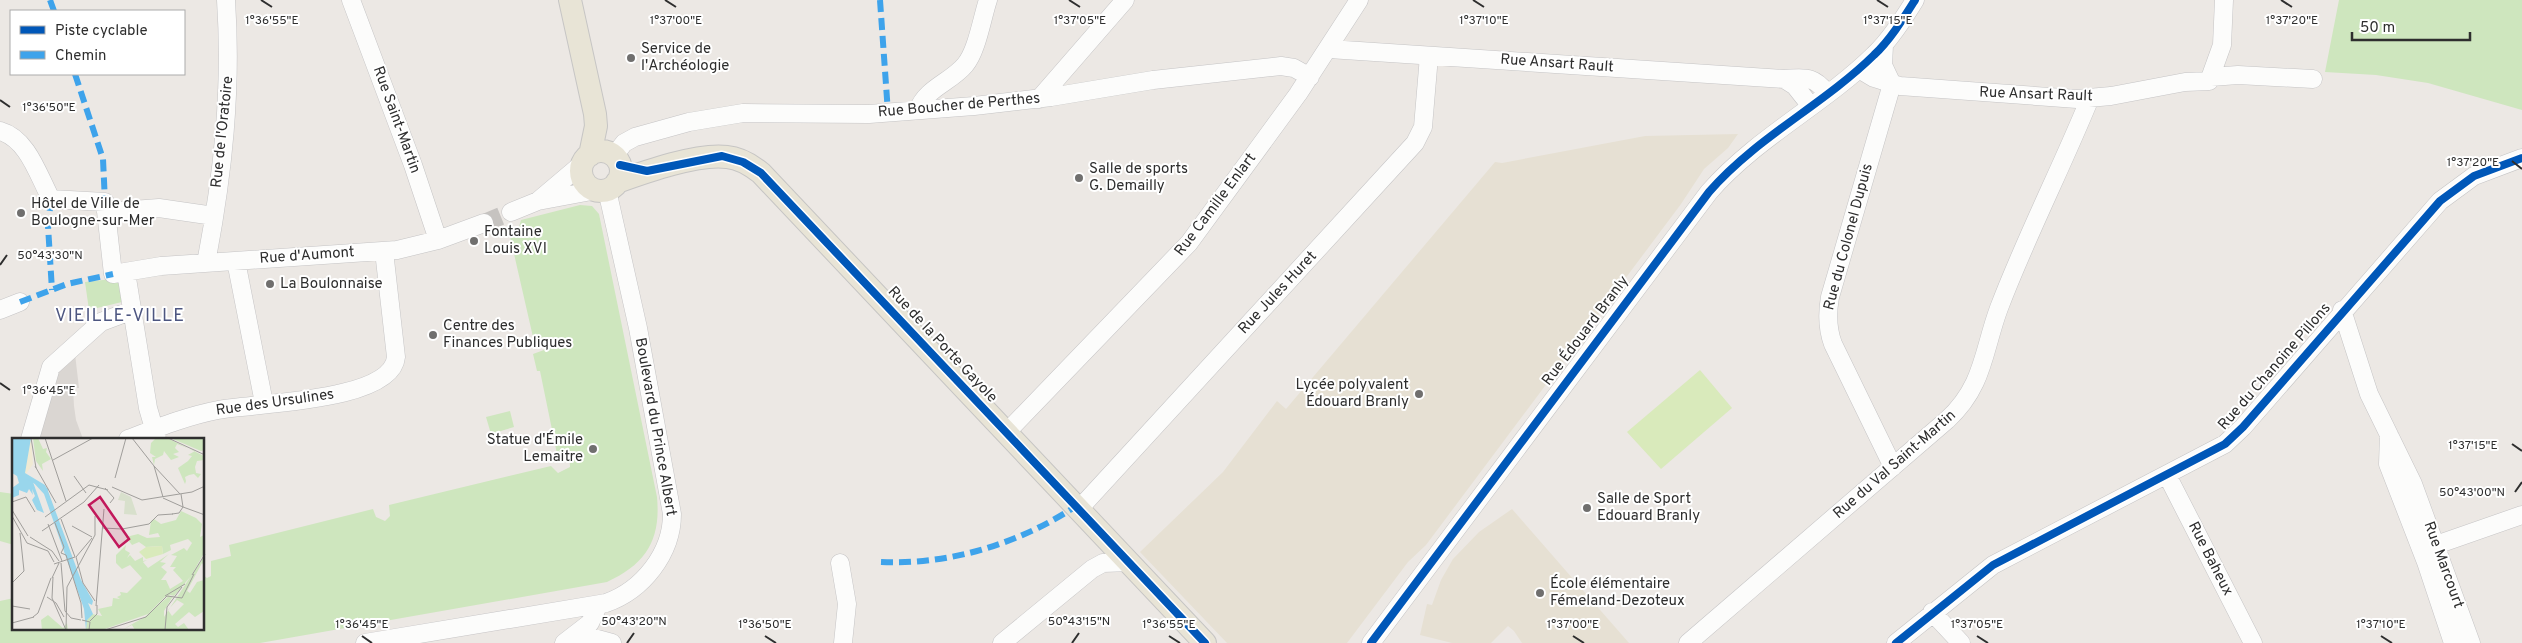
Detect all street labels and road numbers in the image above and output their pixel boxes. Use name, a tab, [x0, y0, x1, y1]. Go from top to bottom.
street label: Rue Ansart Rault	[1500, 51, 1614, 77]
street label: Rue Saint-Martin	[368, 64, 424, 176]
street label: Rue de l'Oratoire	[208, 75, 238, 189]
street label: Rue Ansart Rault	[1979, 84, 2093, 106]
street label: Rue Boucher de Perthes	[877, 89, 1041, 123]
street label: Rue Camille Enlart	[1171, 150, 1261, 260]
street label: Rue du Colonel Dupuis	[1820, 162, 1878, 312]
street label: Rue d'Aumont	[259, 243, 355, 269]
street label: Rue Jules Huret	[1235, 247, 1321, 339]
street label: Rue Édouard Branly	[1538, 272, 1634, 390]
street label: Rue de la Porte Gayole	[883, 283, 1001, 407]
street label: Rue du Chanoine Pillons	[2215, 299, 2335, 435]
street label: Boulevard du Prince Albert	[630, 336, 680, 518]
street label: Rue des Ursulines	[215, 385, 335, 421]
street label: Rue du Val Saint-Martin	[1830, 406, 1960, 524]
street label: Rue Baheux	[2183, 519, 2237, 599]
street label: Rue Marcourt	[2418, 519, 2468, 611]

